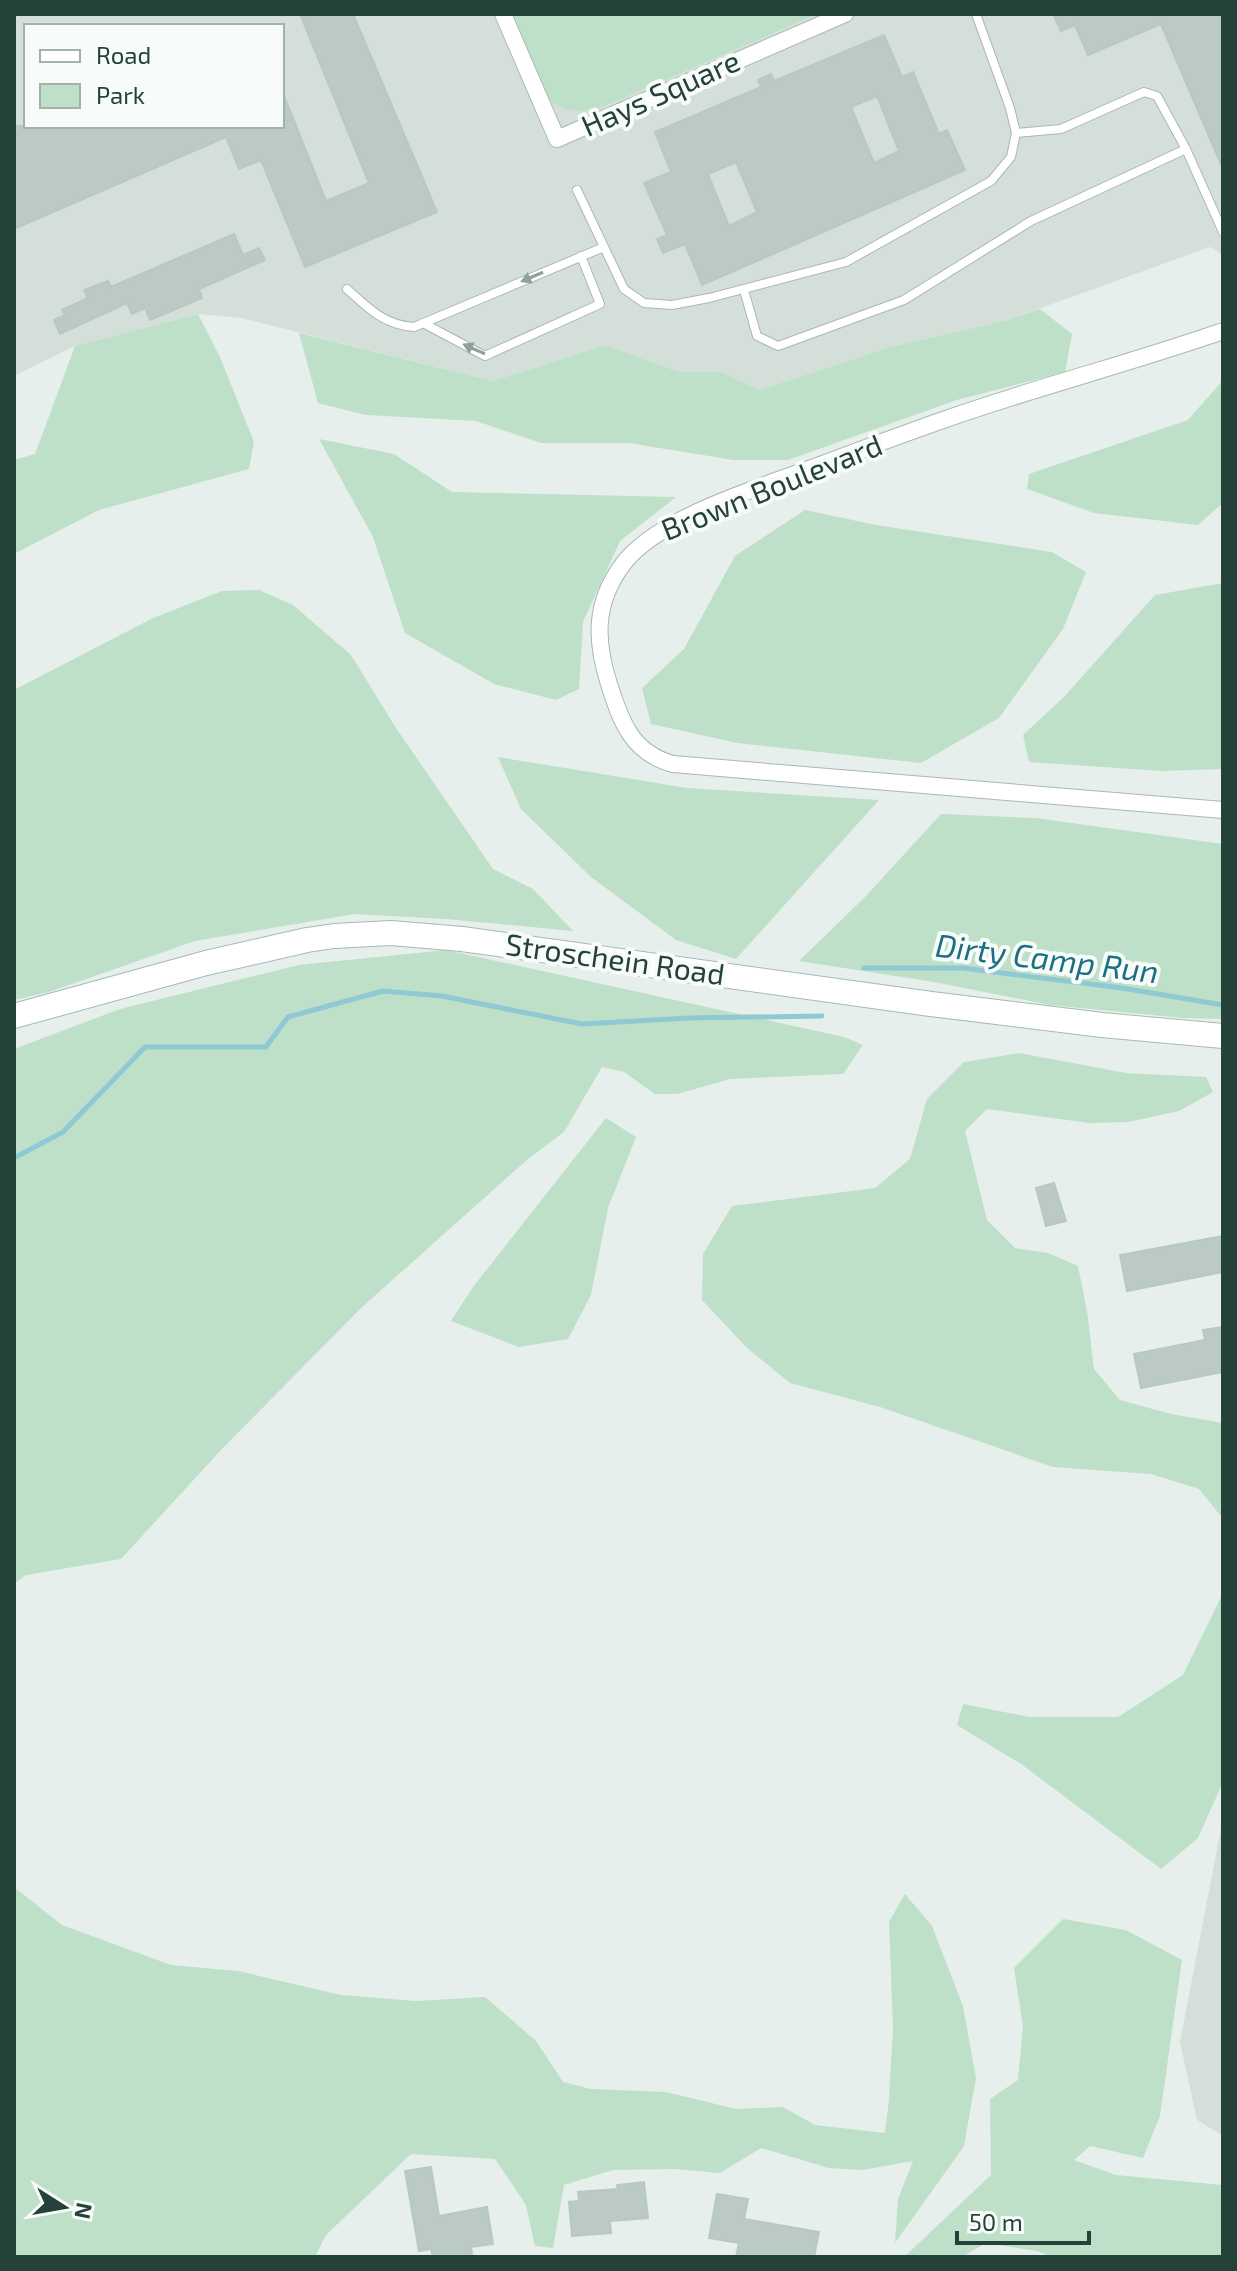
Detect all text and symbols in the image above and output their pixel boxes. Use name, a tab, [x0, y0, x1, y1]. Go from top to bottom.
legend	[24, 24, 284, 128]
text: Road	[96, 40, 151, 69]
street label: Hays Square	[575, 41, 745, 143]
text: Park	[96, 80, 145, 109]
one-way arrow	[520, 270, 544, 283]
one-way arrow	[463, 343, 486, 356]
street label: Brown Boulevard	[656, 425, 887, 547]
water label: Dirty Camp Run	[933, 924, 1161, 991]
street label: Stroschein Road	[503, 925, 727, 991]
north arrow	[24, 2167, 104, 2247]
scale bar	[957, 2195, 1089, 2245]
text: N	[70, 2201, 99, 2221]
text: 50 m	[969, 2207, 1023, 2236]

